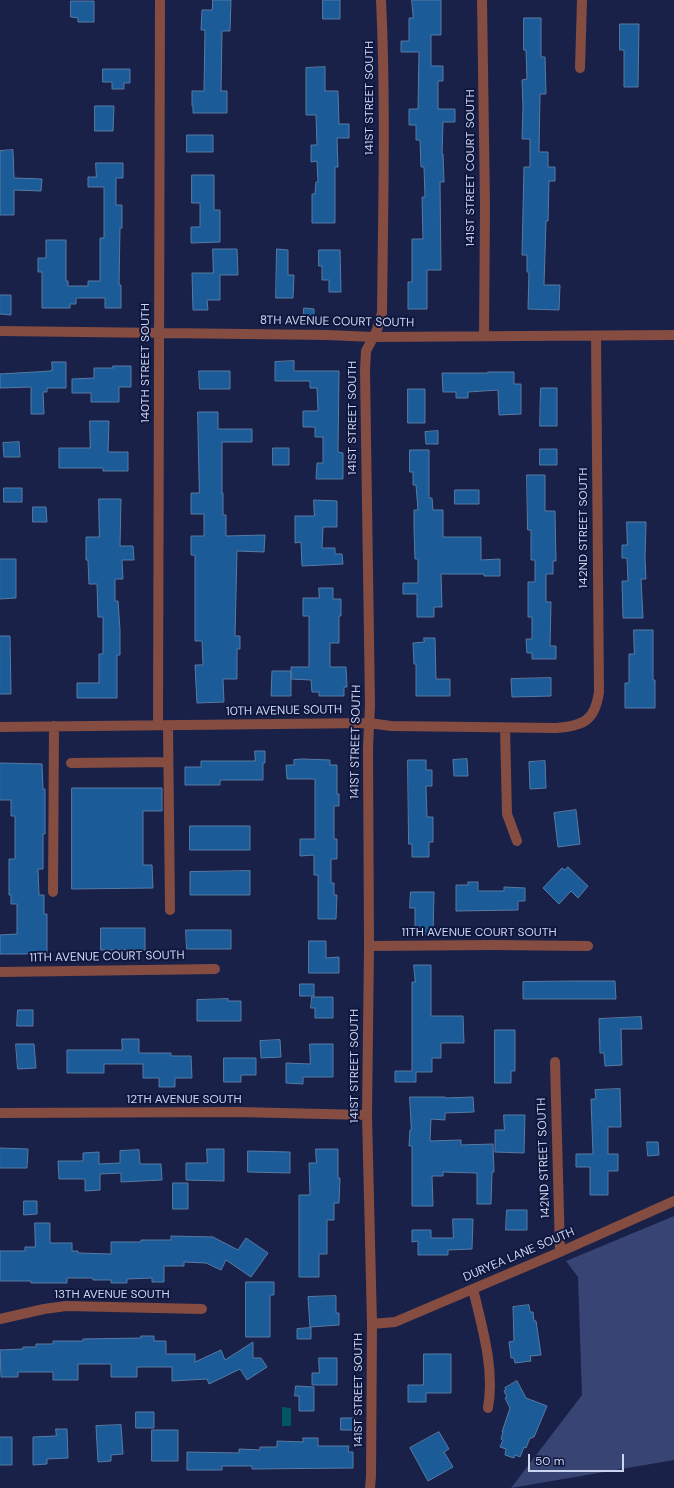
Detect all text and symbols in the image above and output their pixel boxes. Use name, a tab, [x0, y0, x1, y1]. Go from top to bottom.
street label: 141ST STREET SOUTH	[363, 41, 377, 155]
street label: 141ST STREET COURT SOUTH	[464, 89, 478, 247]
street label: 140TH STREET SOUTH	[139, 303, 153, 423]
street label: 8TH AVENUE COURT SOUTH	[260, 313, 414, 331]
street label: 141ST STREET SOUTH	[346, 361, 360, 475]
street label: 142ND STREET SOUTH	[577, 468, 591, 588]
street label: 141ST STREET SOUTH	[348, 685, 364, 799]
street label: 10TH AVENUE SOUTH	[226, 703, 342, 719]
street label: 11TH AVENUE COURT SOUTH	[401, 926, 557, 940]
street label: 11TH AVENUE COURT SOUTH	[29, 948, 185, 966]
street label: 141ST STREET SOUTH	[348, 1009, 362, 1123]
street label: 12TH AVENUE SOUTH	[126, 1093, 242, 1107]
street label: 142ND STREET SOUTH	[535, 1097, 553, 1219]
street label: DURYEA LANE SOUTH	[461, 1225, 577, 1285]
street label: 13TH AVENUE SOUTH	[54, 1288, 170, 1302]
street label: 141ST STREET SOUTH	[352, 1333, 366, 1447]
scale bar	[530, 1446, 626, 1472]
text: 50 m	[535, 1453, 564, 1469]

